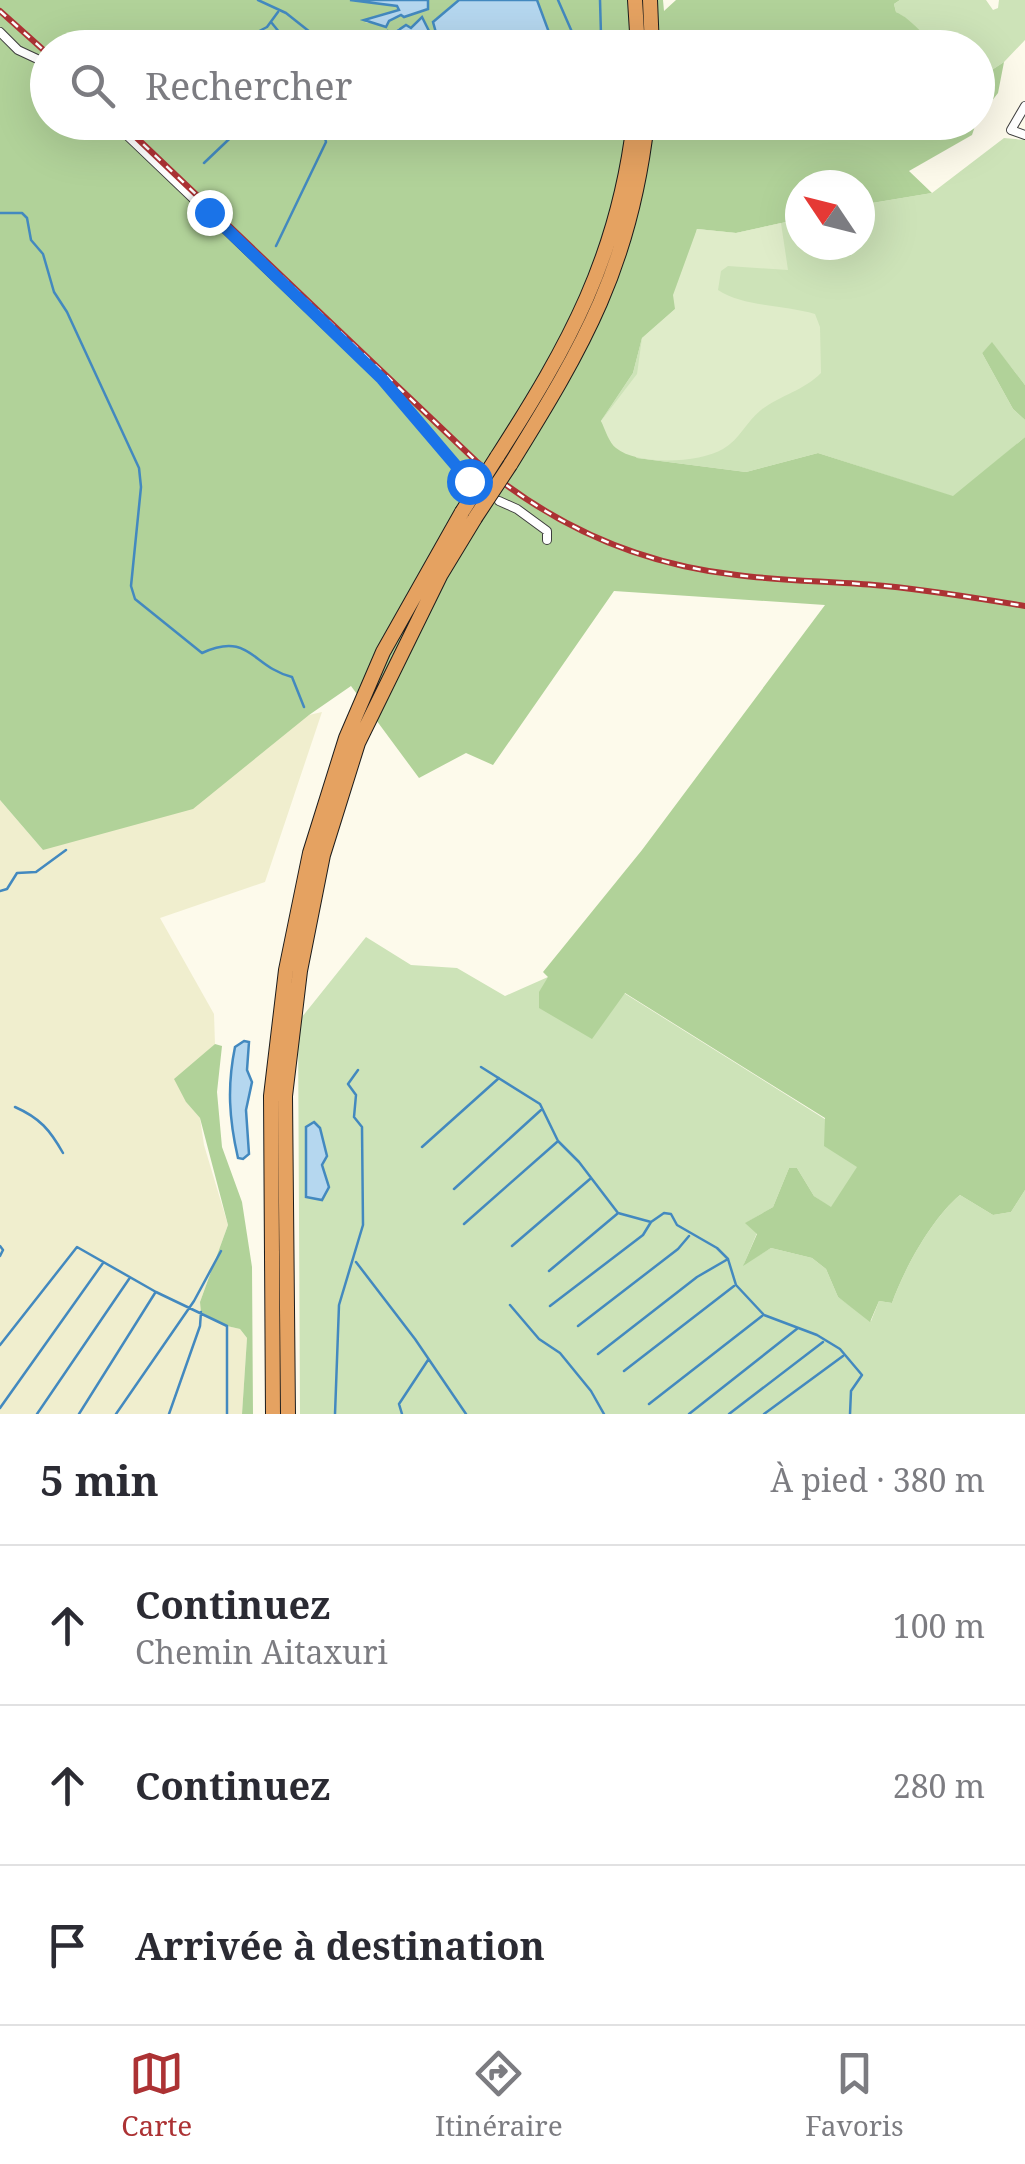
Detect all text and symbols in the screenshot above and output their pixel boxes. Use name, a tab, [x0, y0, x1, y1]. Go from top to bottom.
search box	[30, 30, 995, 140]
icon: search	[65, 58, 120, 113]
text: Rechercher	[145, 59, 352, 111]
north arrow	[785, 170, 875, 260]
route end	[187, 190, 233, 236]
route start	[447, 459, 493, 505]
text: 5 min	[40, 1451, 159, 1508]
text: À pied · 380 m	[771, 1458, 985, 1501]
text: Continuez	[135, 1578, 330, 1630]
icon: ahead	[40, 1598, 95, 1653]
text: 100 m	[893, 1604, 985, 1647]
text: Chemin Aitaxuri	[135, 1630, 388, 1673]
icon: ahead	[40, 1758, 95, 1813]
text: Continuez	[135, 1759, 330, 1811]
text: 280 m	[893, 1764, 985, 1807]
icon: arrive	[40, 1918, 95, 1973]
text: Arrivée à destination	[135, 1919, 545, 1971]
tab: Carte	[121, 2046, 192, 2144]
tab: Itinéraire	[435, 2046, 563, 2144]
tab: Favoris	[805, 2046, 904, 2144]

